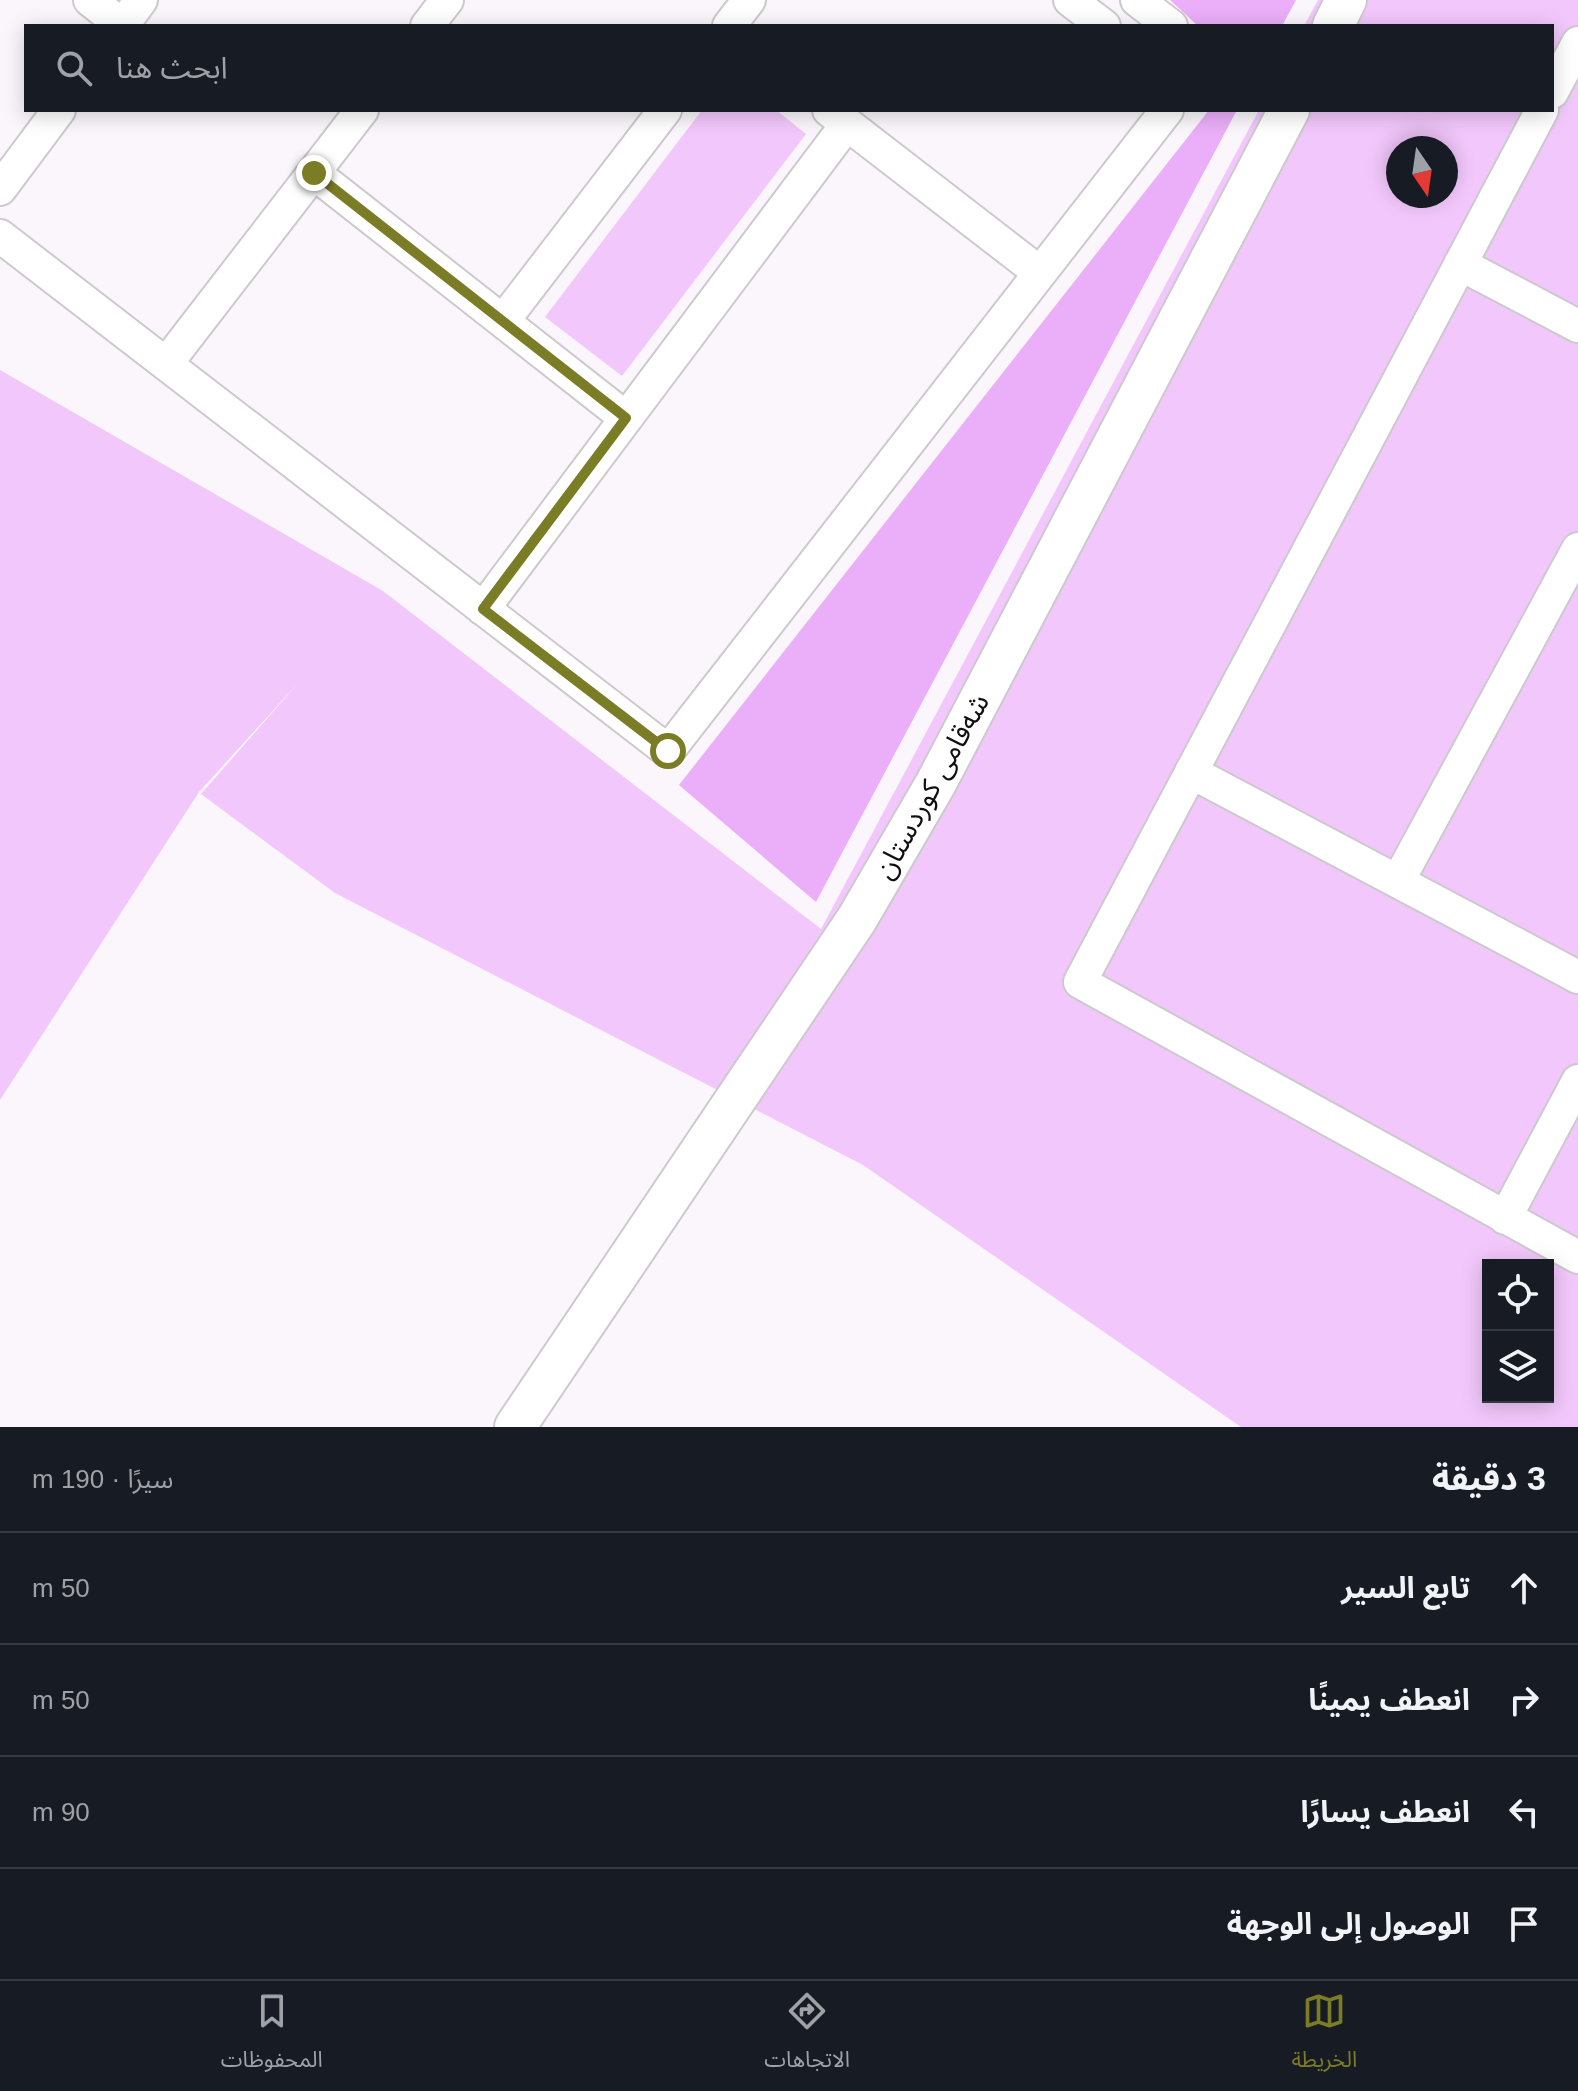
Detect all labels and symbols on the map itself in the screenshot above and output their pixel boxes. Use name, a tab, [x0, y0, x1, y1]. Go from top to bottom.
north arrow	[1386, 136, 1458, 208]
route end	[296, 155, 332, 191]
street label: شەقامی کوردستان	[868, 688, 996, 885]
route start	[650, 733, 686, 769]

